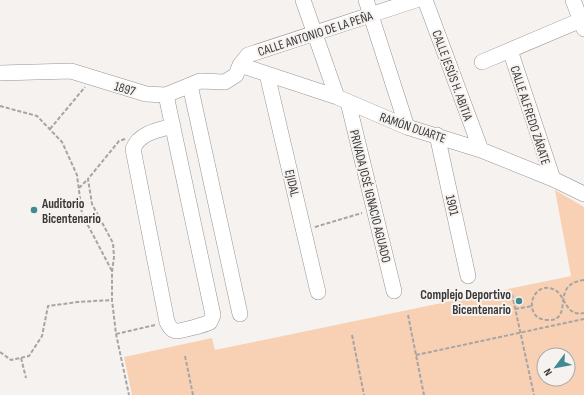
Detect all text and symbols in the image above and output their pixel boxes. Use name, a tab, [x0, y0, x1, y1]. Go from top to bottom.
street label: CALLE ANTONIO DE LA PEÑA	[256, 8, 375, 60]
street label: CALLE JESÚS H. ABITIA	[428, 28, 476, 123]
street label: CALLE ALFREDO ZÁRATE	[506, 64, 554, 167]
street label: 1897	[112, 78, 138, 100]
street label: RAMÓN DUARTE	[377, 109, 448, 147]
street label: PRIVADA JOSÉ IGNACIO AGUADO	[346, 128, 394, 264]
street label: EJIDAL	[281, 168, 303, 198]
street label: 1901	[442, 193, 462, 218]
place label: Auditorio Bicentenario	[41, 196, 101, 227]
marker: Auditorio Bicentenario	[29, 205, 39, 215]
place label: Complejo Deportivo Bicentenario	[420, 287, 511, 318]
marker: Complejo Deportivo Bicentenario	[514, 296, 524, 306]
north arrow	[536, 347, 576, 387]
text: N	[541, 366, 555, 378]

